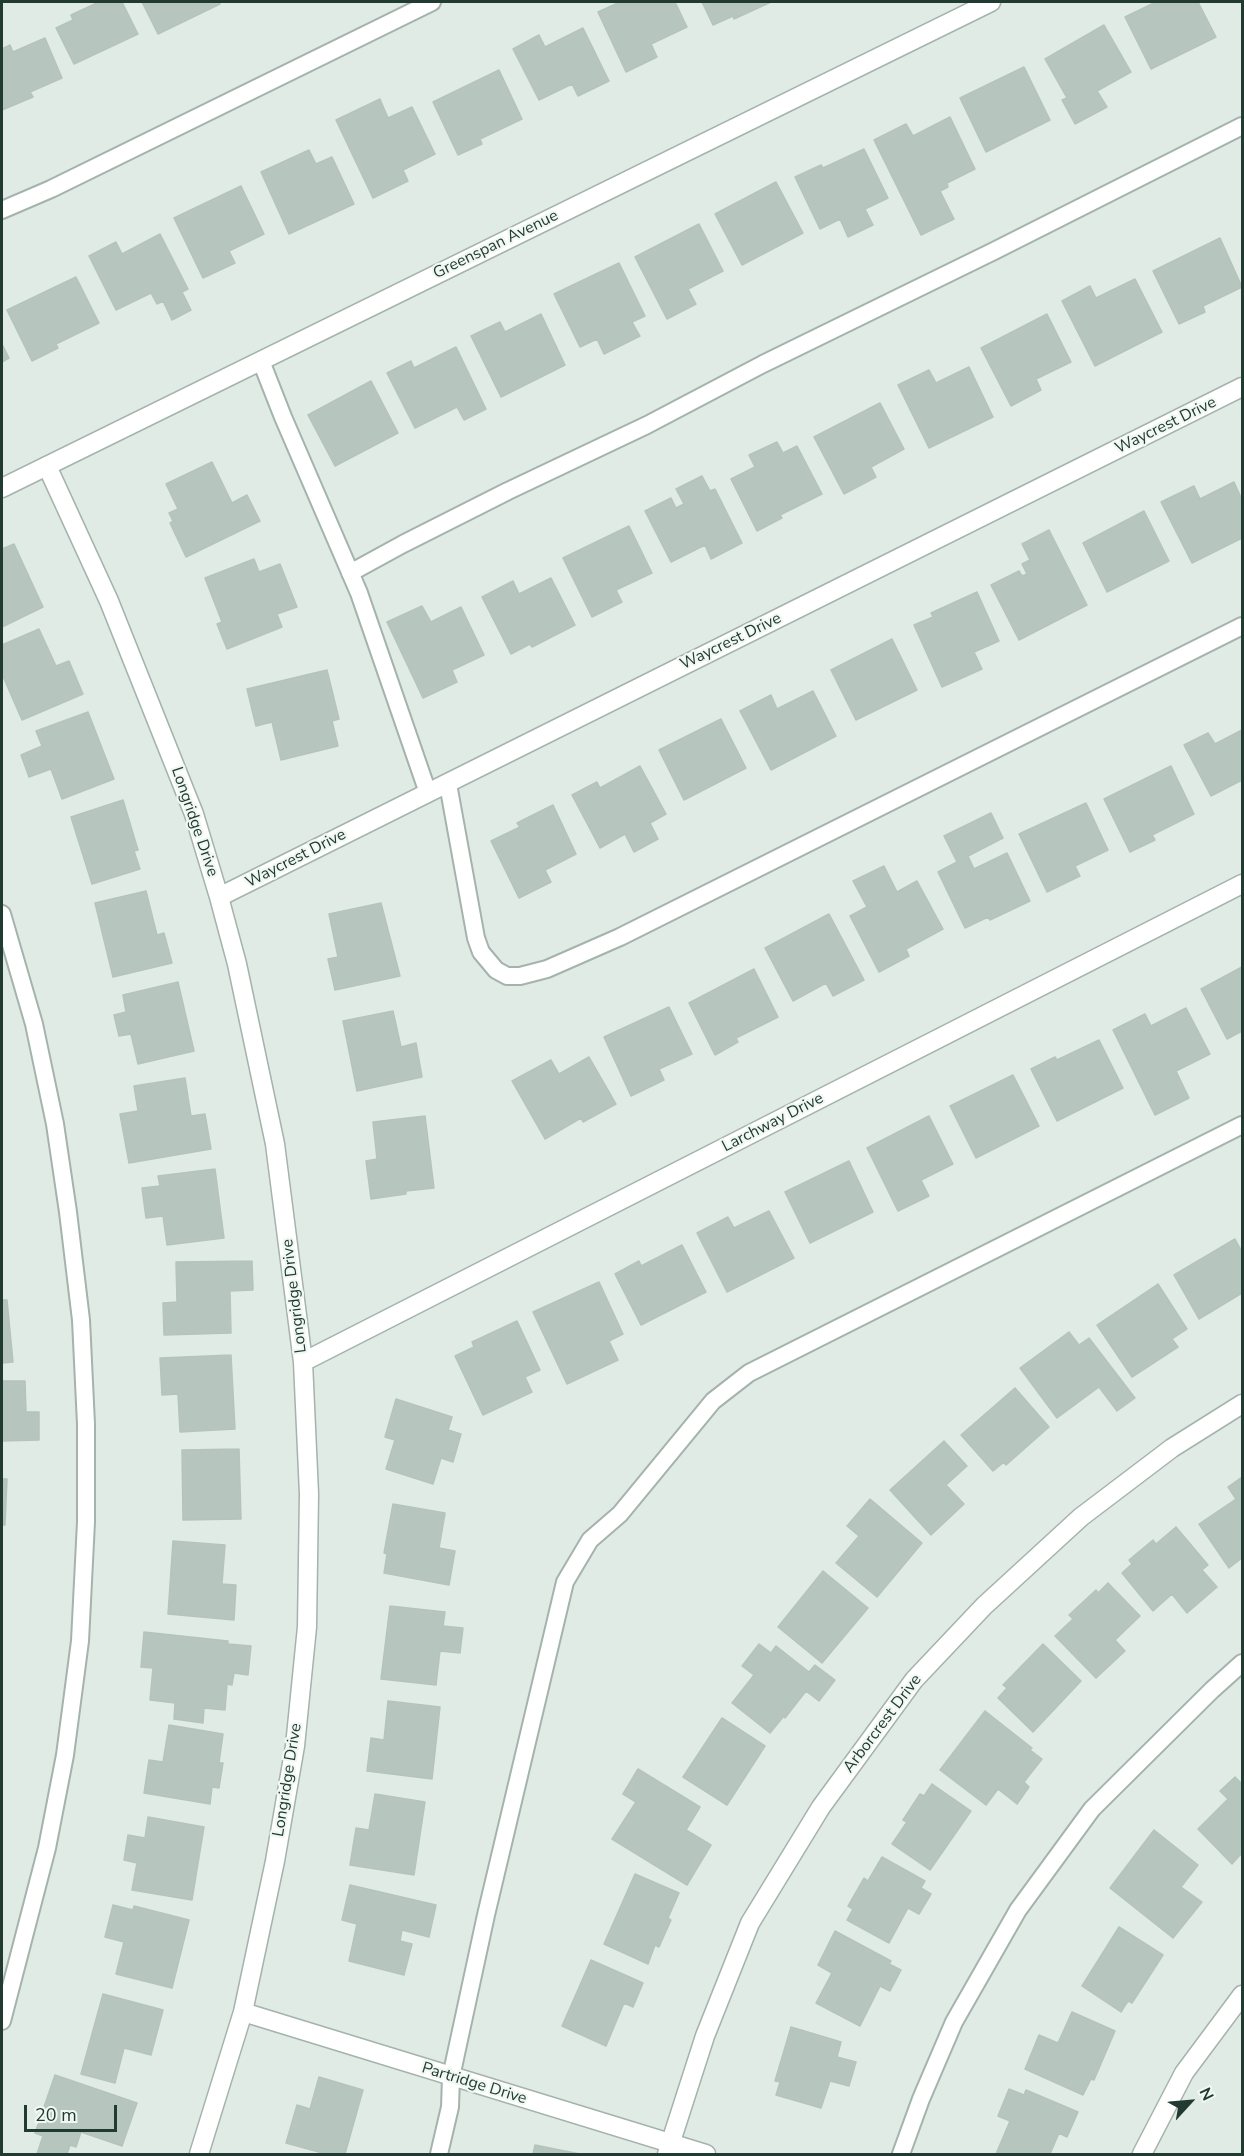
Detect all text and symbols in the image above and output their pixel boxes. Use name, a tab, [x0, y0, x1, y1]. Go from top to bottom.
street label: Greenspan Avenue	[430, 206, 562, 284]
street label: Waycrest Drive	[1112, 393, 1220, 459]
street label: Waycrest Drive	[677, 609, 785, 675]
street label: Longridge Drive	[166, 765, 222, 879]
street label: Waycrest Drive	[243, 825, 349, 893]
street label: Larchway Drive	[719, 1089, 827, 1157]
street label: Longridge Drive	[278, 1238, 312, 1354]
street label: Arborcrest Drive	[840, 1671, 926, 1777]
street label: Longridge Drive	[270, 1722, 306, 1838]
street label: Partridge Drive	[419, 2059, 529, 2109]
north arrow	[1160, 2072, 1220, 2132]
text: N	[1194, 2084, 1219, 2104]
scale bar	[27, 2093, 120, 2131]
text: 20 m	[35, 2103, 77, 2127]

